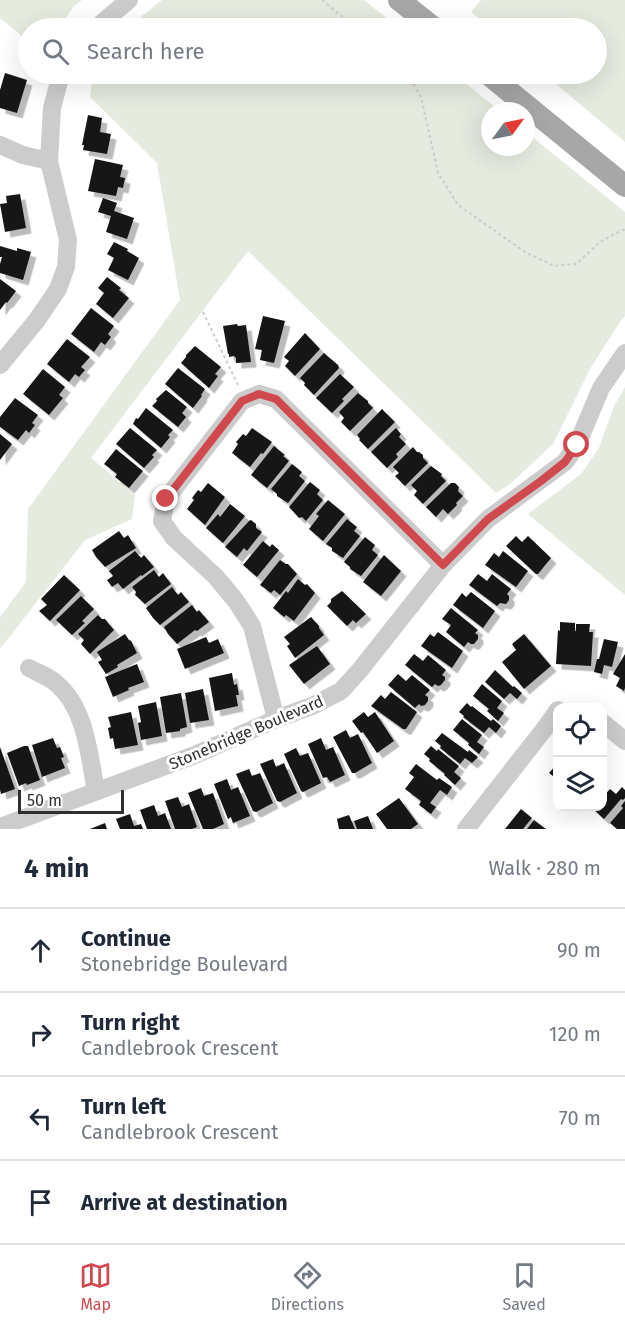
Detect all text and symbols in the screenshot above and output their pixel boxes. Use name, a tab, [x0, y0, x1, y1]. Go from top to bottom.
search box	[18, 18, 607, 84]
icon: search	[39, 35, 72, 68]
text: Search here	[87, 38, 205, 65]
north arrow	[481, 102, 535, 156]
route start	[563, 431, 589, 457]
route end	[152, 485, 178, 511]
street label: Stonebridge Boulevard	[166, 691, 326, 774]
map controls	[553, 703, 607, 811]
button: locate	[553, 703, 607, 757]
button: layers	[553, 757, 607, 811]
scale bar	[18, 787, 124, 814]
text: 50 m	[27, 791, 62, 810]
text: 4 min	[24, 853, 89, 884]
text: Walk · 280 m	[488, 856, 601, 880]
text: Continue	[81, 925, 171, 952]
icon: ahead	[24, 934, 57, 967]
text: 90 m	[557, 938, 601, 962]
text: Stonebridge Boulevard	[81, 952, 288, 976]
text: Turn right	[81, 1009, 180, 1036]
icon: right	[24, 1018, 57, 1051]
text: 120 m	[549, 1022, 601, 1046]
text: Candlebrook Crescent	[81, 1036, 278, 1060]
text: Turn left	[81, 1093, 166, 1120]
icon: left	[24, 1102, 57, 1135]
text: 70 m	[559, 1106, 601, 1130]
text: Candlebrook Crescent	[81, 1120, 278, 1144]
icon: arrive	[24, 1186, 57, 1219]
text: Arrive at destination	[81, 1189, 288, 1216]
tab: Map	[79, 1259, 112, 1314]
tab: Directions	[271, 1259, 344, 1314]
tab: Saved	[502, 1259, 546, 1314]

